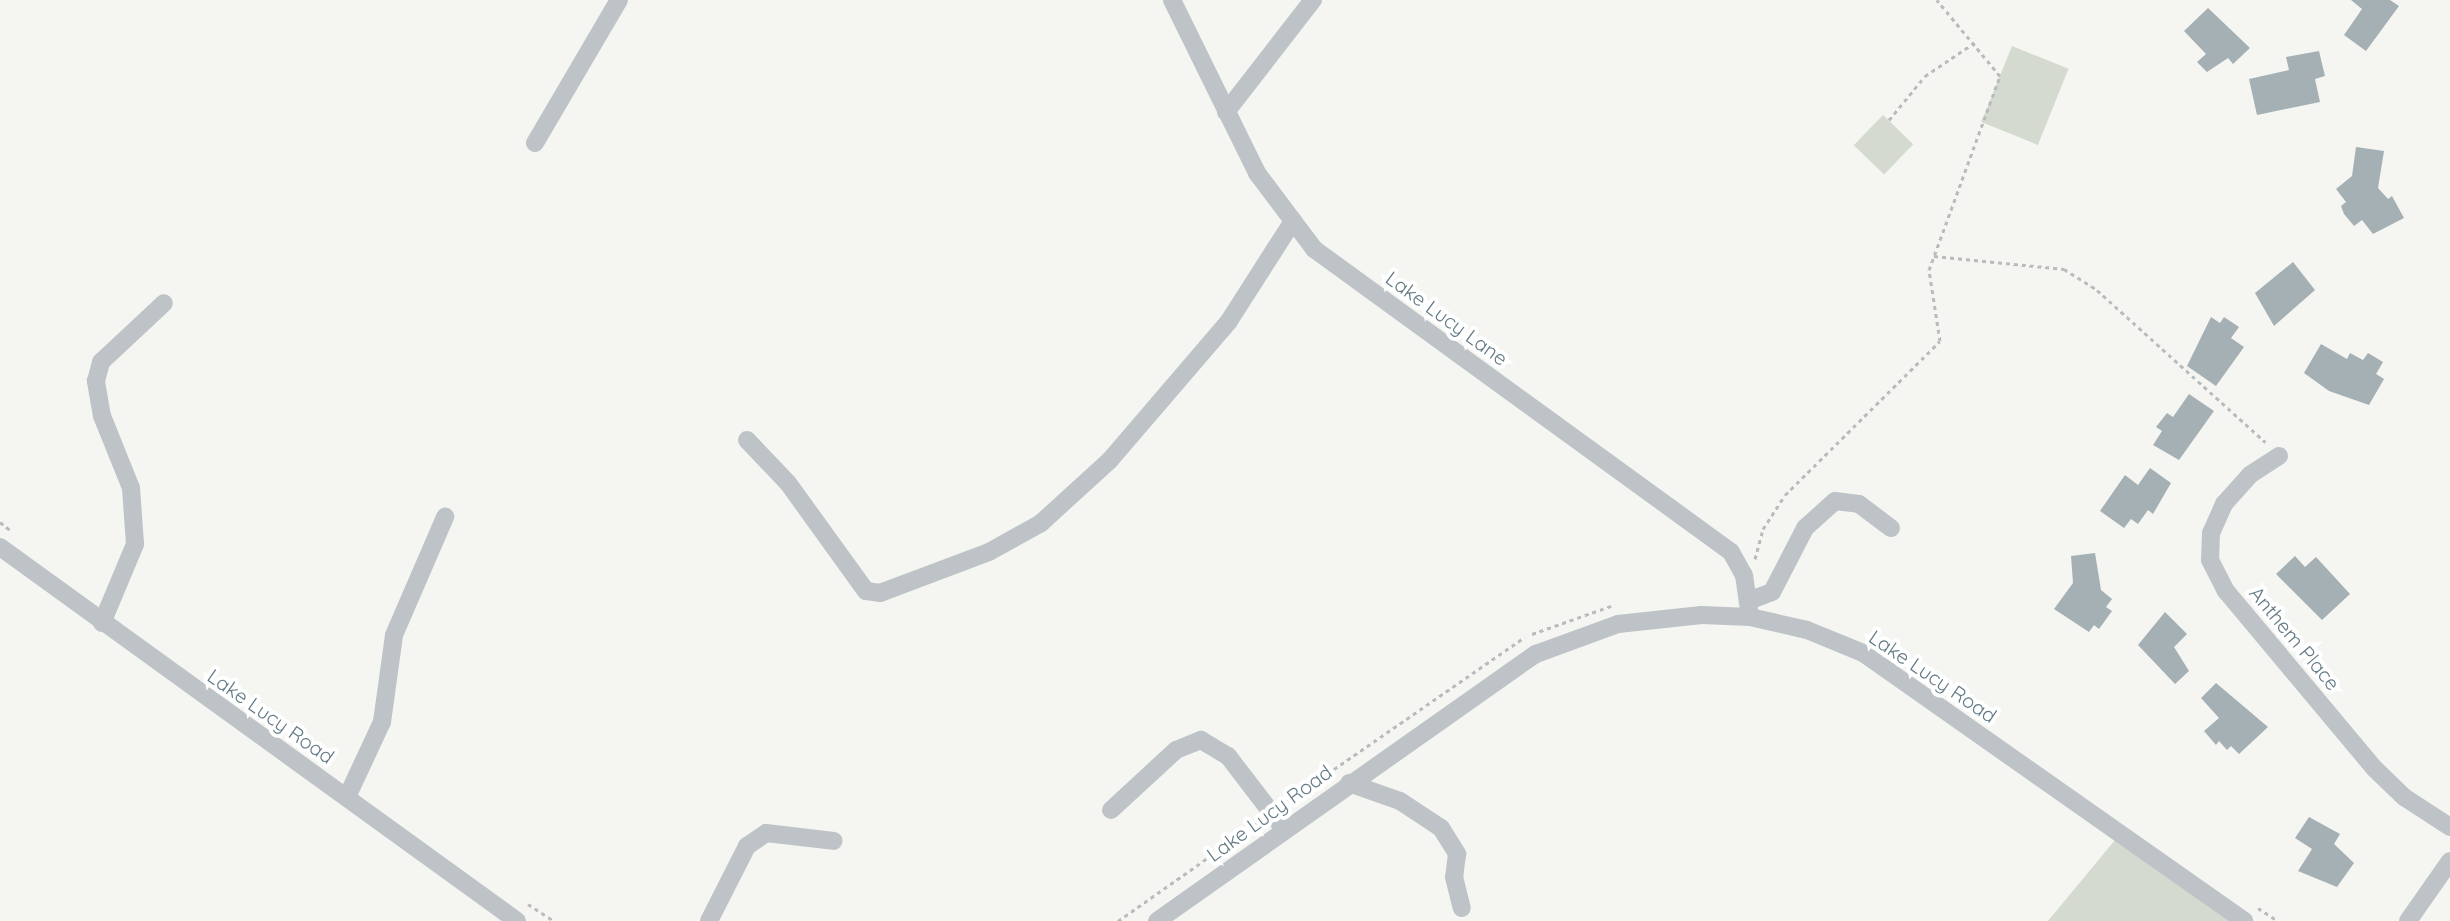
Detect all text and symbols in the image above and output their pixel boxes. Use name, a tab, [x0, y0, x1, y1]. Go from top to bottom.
street label: Lake Lucy Lane	[1381, 266, 1513, 370]
street label: Anthem Place	[2245, 581, 2345, 695]
street label: Lake Lucy Road	[1865, 625, 2001, 727]
street label: Lake Lucy Road	[203, 664, 339, 768]
street label: Lake Lucy Road	[1202, 760, 1336, 866]

